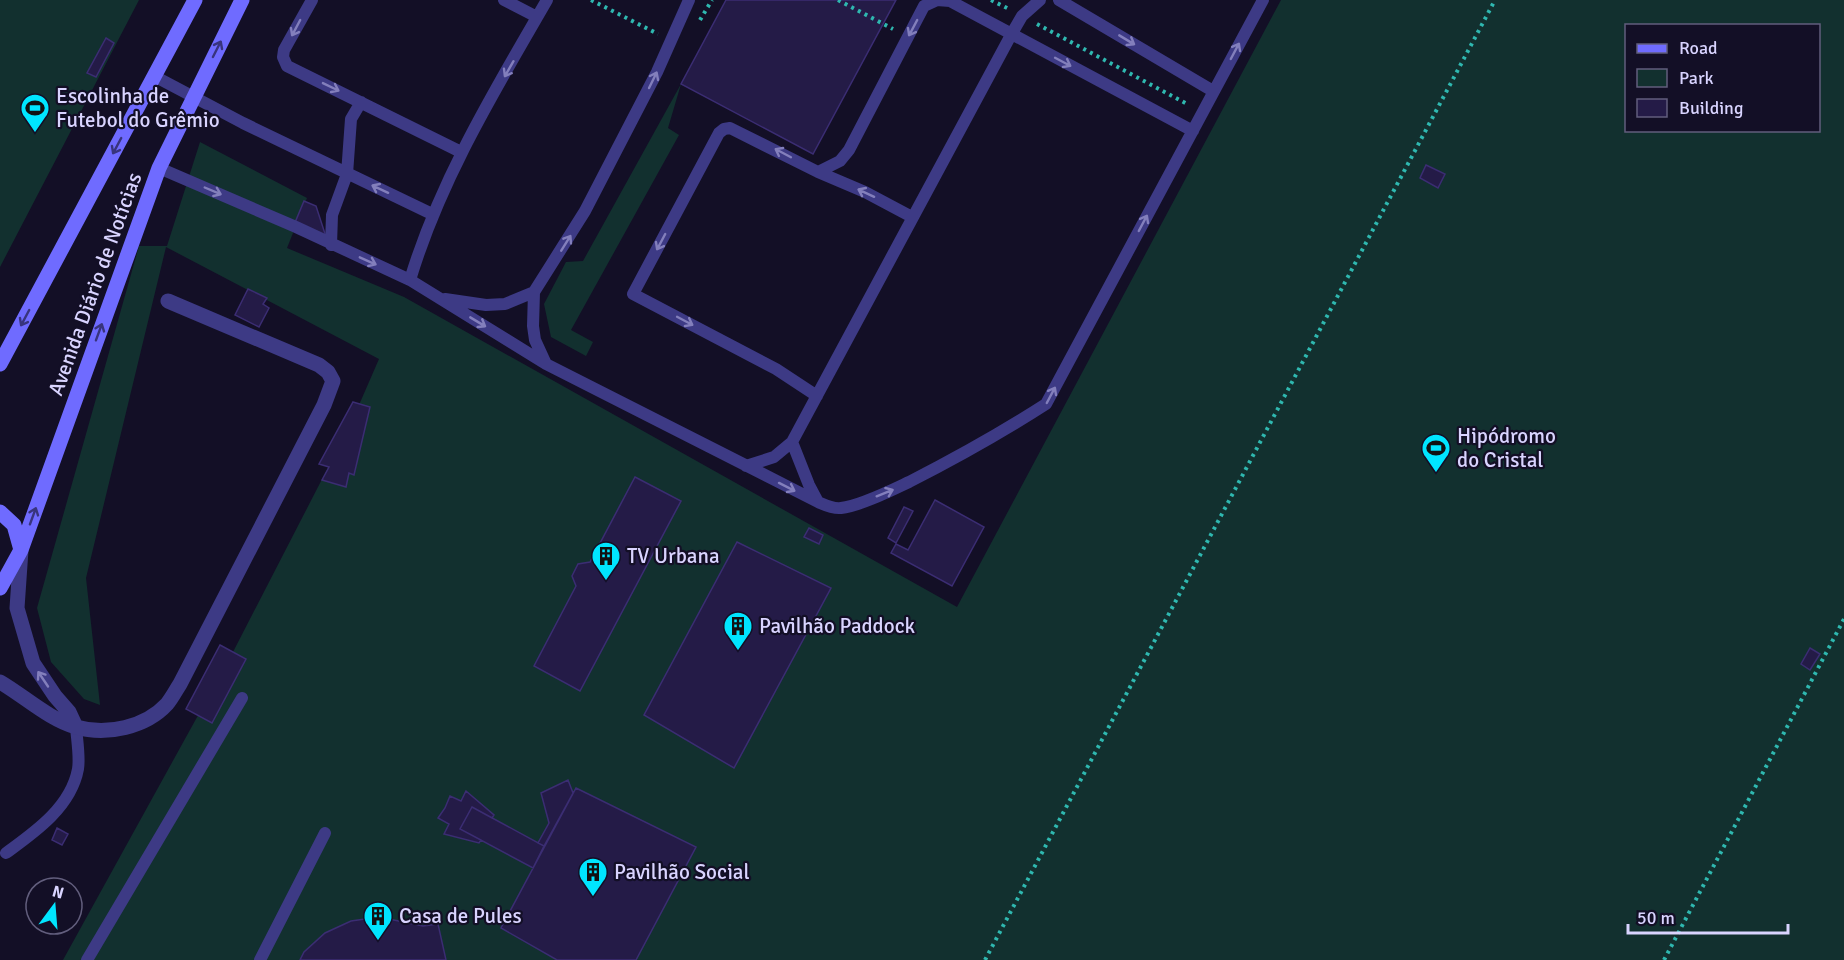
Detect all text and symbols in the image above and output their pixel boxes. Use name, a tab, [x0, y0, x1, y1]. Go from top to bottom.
one-way arrow	[290, 19, 302, 36]
one-way arrow	[907, 19, 919, 36]
legend	[1625, 24, 1820, 132]
one-way arrow	[1118, 35, 1135, 47]
text: Road	[1679, 37, 1718, 59]
one-way arrow	[212, 40, 224, 58]
one-way arrow	[1229, 43, 1241, 60]
one-way arrow	[1054, 56, 1071, 68]
one-way arrow	[503, 60, 515, 77]
text: Park	[1679, 67, 1714, 89]
one-way arrow	[647, 72, 659, 90]
one-way arrow	[321, 82, 339, 94]
place label: Escolinha de Futebol do Grêmio	[56, 83, 220, 133]
sports icon: Escolinha de Futebol do Grêmio	[19, 92, 51, 134]
text: Building	[1679, 97, 1743, 119]
one-way arrow	[111, 137, 123, 154]
one-way arrow	[774, 147, 792, 159]
street label: Avenida Diário de Notícias	[43, 169, 147, 399]
one-way arrow	[371, 182, 389, 194]
one-way arrow	[203, 186, 221, 197]
one-way arrow	[857, 186, 875, 198]
one-way arrow	[1138, 214, 1149, 232]
one-way arrow	[655, 233, 667, 250]
one-way arrow	[560, 235, 572, 252]
one-way arrow	[358, 256, 376, 268]
one-way arrow	[19, 309, 31, 326]
one-way arrow	[676, 315, 693, 327]
one-way arrow	[469, 316, 486, 328]
one-way arrow	[95, 324, 106, 342]
one-way arrow	[1046, 386, 1057, 404]
place label: Hipódromo do Cristal	[1457, 423, 1556, 473]
sports icon: Hipódromo do Cristal	[1420, 432, 1452, 474]
one-way arrow	[778, 481, 796, 493]
one-way arrow	[875, 487, 893, 498]
one-way arrow	[28, 507, 39, 526]
building icon: TV Urbana	[590, 540, 622, 582]
place label: TV Urbana	[627, 543, 720, 569]
building icon: Pavilhão Paddock	[722, 610, 754, 652]
place label: Pavilhão Paddock	[759, 613, 916, 639]
one-way arrow	[37, 671, 49, 688]
building icon: Pavilhão Social	[577, 856, 609, 898]
place label: Pavilhão Social	[614, 859, 750, 885]
north arrow	[24, 876, 84, 936]
text: N	[50, 881, 66, 904]
scale bar	[1628, 897, 1788, 935]
building icon: Casa de Pules	[362, 900, 394, 942]
place label: Casa de Pules	[399, 903, 522, 929]
text: 50 m	[1637, 907, 1675, 929]

